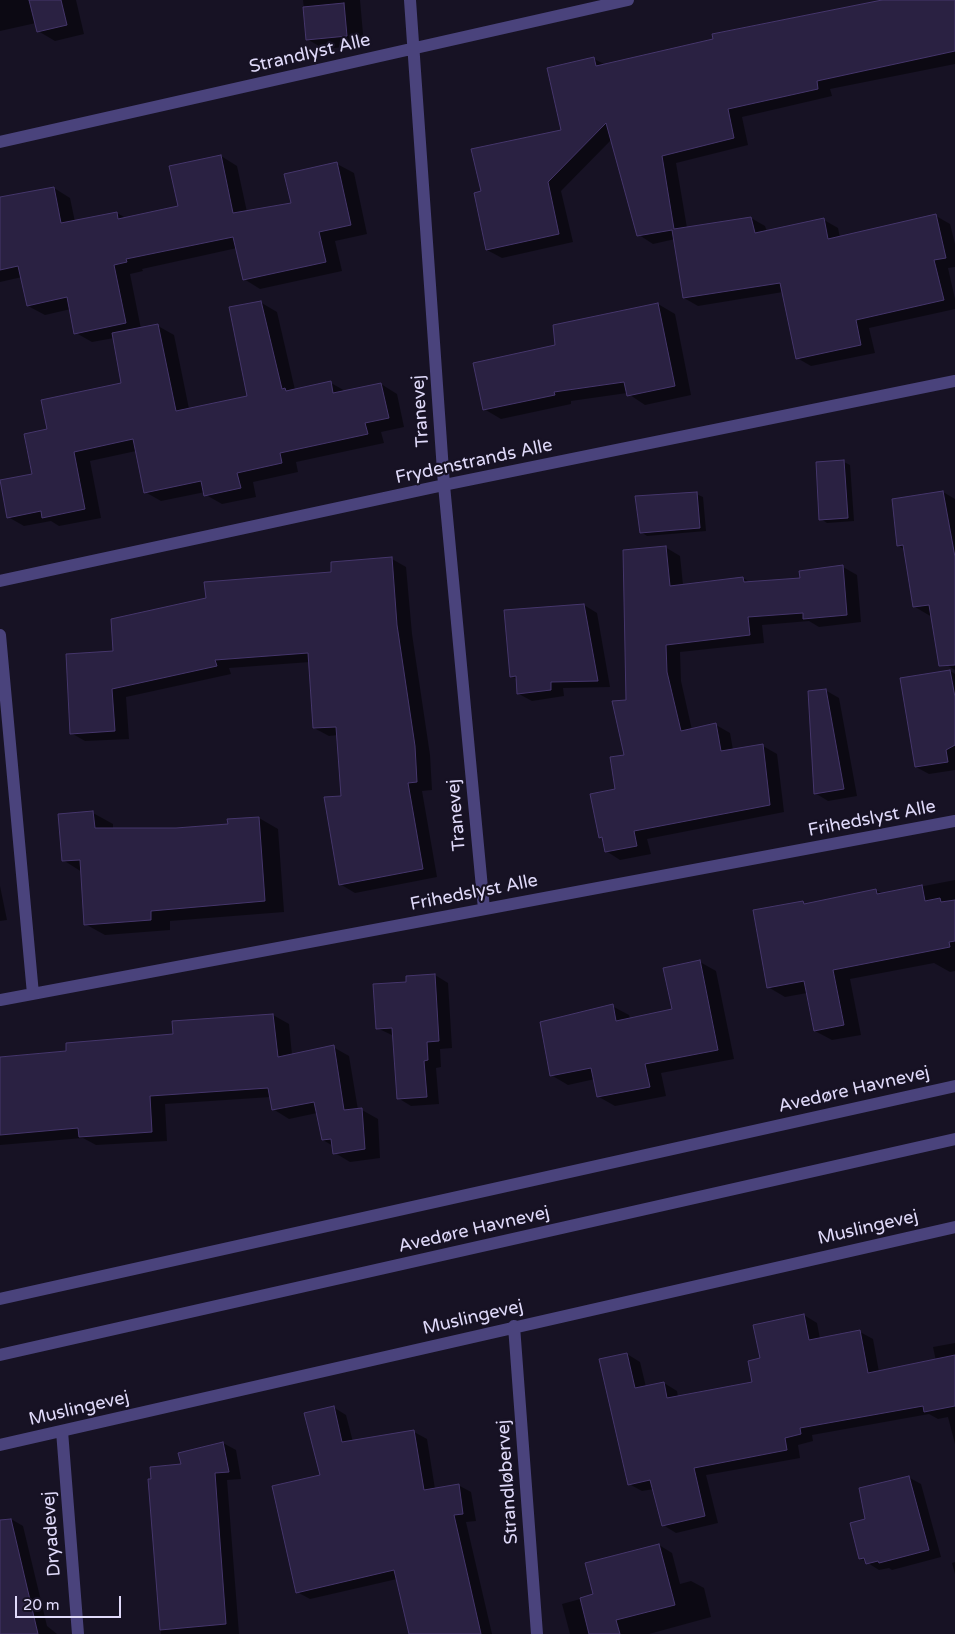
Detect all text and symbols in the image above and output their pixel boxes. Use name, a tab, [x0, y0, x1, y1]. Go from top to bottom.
street label: Strandlyst Alle	[247, 30, 373, 78]
street label: Tranevej	[408, 374, 434, 448]
street label: Frydenstrands Alle	[394, 435, 554, 489]
street label: Tranevej	[443, 778, 471, 852]
street label: Frihedslyst Alle	[806, 796, 938, 842]
street label: Frihedslyst Alle	[408, 870, 540, 916]
street label: Avedøre Havnevej	[776, 1062, 932, 1118]
street label: Avedøre Havnevej	[396, 1202, 552, 1258]
street label: Muslingevej	[816, 1206, 920, 1250]
street label: Muslingevej	[421, 1296, 525, 1340]
street label: Muslingevej	[27, 1387, 131, 1431]
street label: Strandløbervej	[493, 1419, 523, 1545]
street label: Dryadevej	[38, 1491, 66, 1577]
scale bar	[18, 1586, 124, 1618]
text: 20 m	[23, 1596, 60, 1614]

